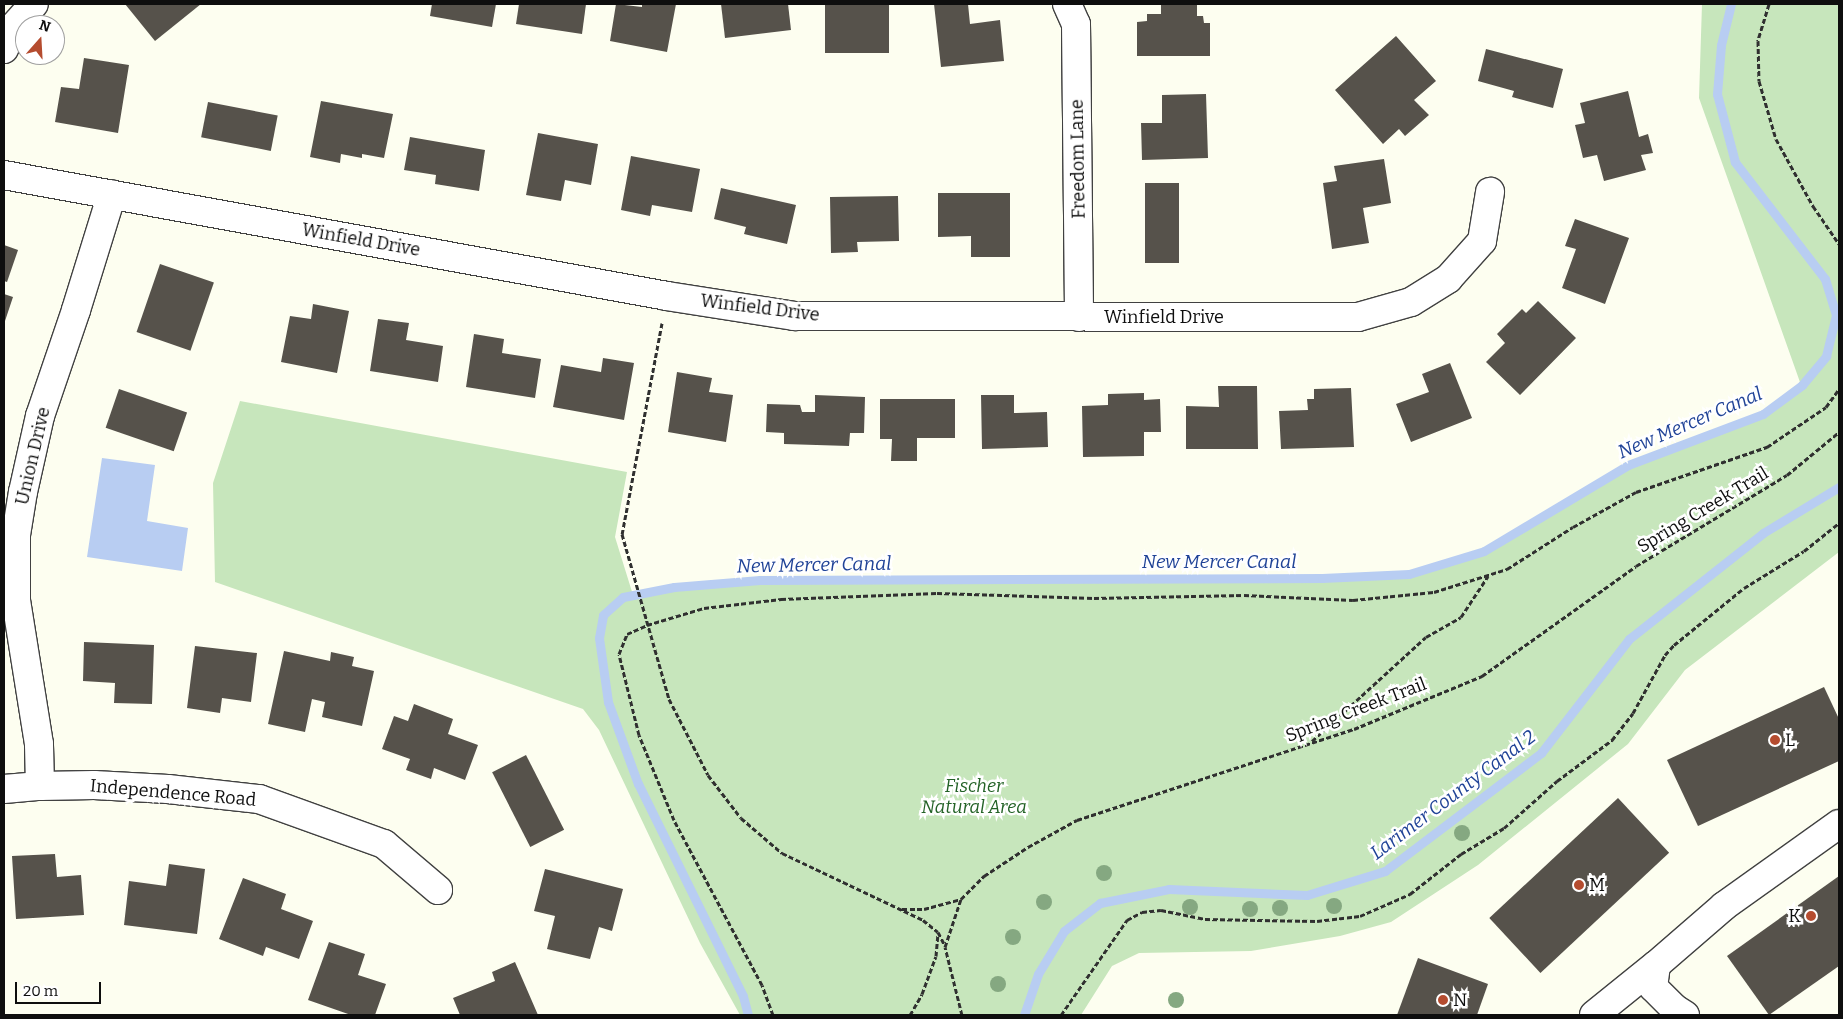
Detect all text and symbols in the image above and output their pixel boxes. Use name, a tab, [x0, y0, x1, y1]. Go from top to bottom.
north arrow	[15, 15, 65, 65]
text: N	[37, 16, 53, 36]
street label: Freedom Lane	[1066, 99, 1090, 219]
street label: Winfield Drive	[300, 219, 422, 261]
street label: Winfield Drive	[699, 290, 821, 326]
street label: Winfield Drive	[1104, 306, 1224, 328]
water label: New Mercer Canal	[1614, 382, 1766, 464]
street label: Union Drive	[11, 405, 55, 507]
street label: Spring Creek Trail	[1634, 462, 1772, 558]
water label: New Mercer Canal	[1142, 551, 1296, 573]
water label: New Mercer Canal	[737, 552, 891, 578]
street label: Spring Creek Trail	[1283, 673, 1429, 747]
water label: Larimer County Canal 2	[1366, 725, 1540, 865]
place label: L	[1785, 729, 1795, 751]
marker: L	[1769, 734, 1781, 746]
street label: Independence Road	[89, 775, 257, 811]
park label: Fischer Natural Area	[921, 776, 1027, 819]
place label: M	[1589, 874, 1605, 896]
marker: M	[1573, 879, 1585, 891]
place label: K	[1788, 905, 1801, 927]
marker: K	[1805, 910, 1817, 922]
scale bar	[18, 972, 104, 1004]
text: 20 m	[23, 982, 58, 1000]
place label: N	[1453, 989, 1467, 1011]
marker: N	[1437, 994, 1449, 1006]

